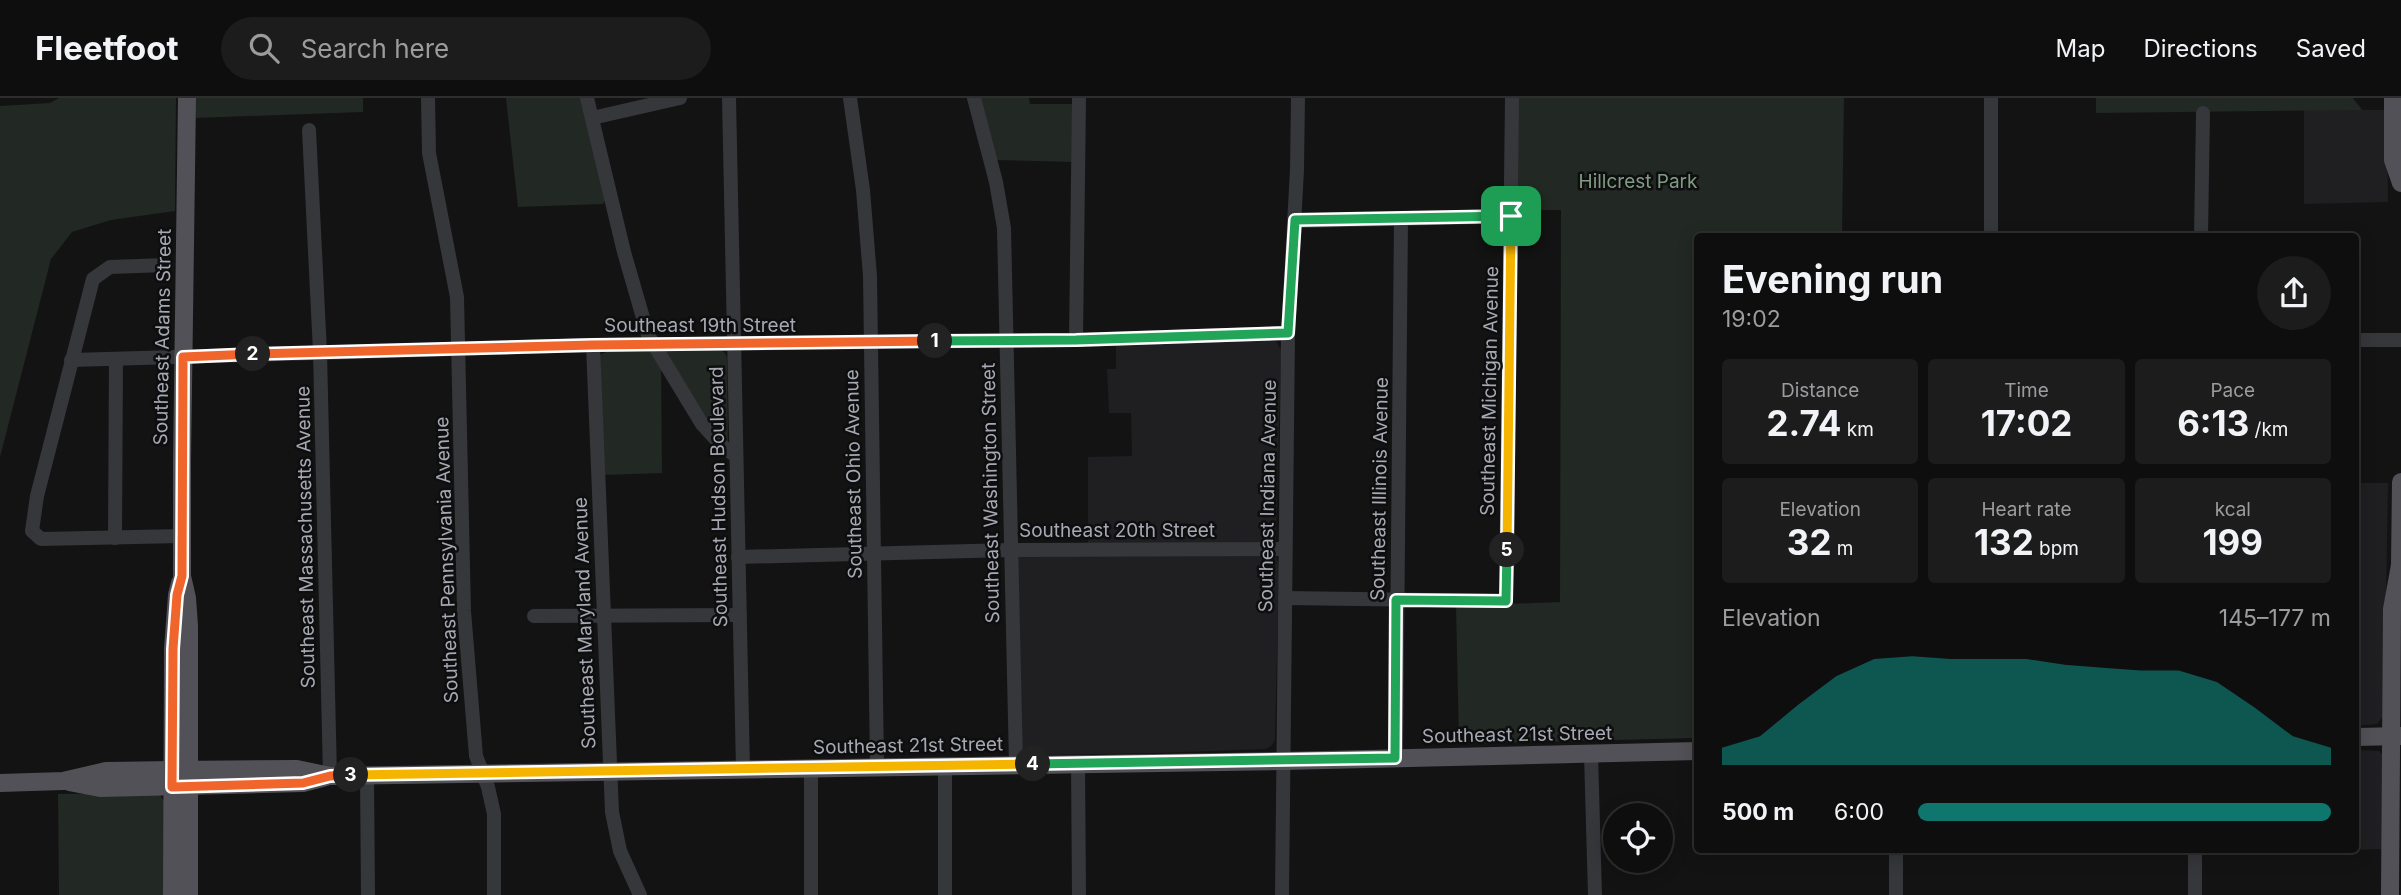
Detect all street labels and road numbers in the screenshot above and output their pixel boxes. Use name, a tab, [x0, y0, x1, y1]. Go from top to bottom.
street label: Southeast Adams Street	[149, 228, 176, 446]
street label: Southeast Michigan Avenue	[1476, 266, 1503, 516]
street label: Southeast 19th Street	[604, 314, 796, 337]
street label: Southeast Washington Street	[977, 363, 1004, 623]
street label: Southeast Hudson Boulevard	[705, 366, 732, 628]
street label: Southeast Ohio Avenue	[840, 369, 867, 579]
street label: Southeast Illinois Avenue	[1366, 377, 1393, 601]
street label: Southeast Indiana Avenue	[1254, 379, 1281, 613]
street label: Southeast Massachusetts Avenue	[291, 385, 320, 689]
street label: Southeast Pennsylvania Avenue	[430, 416, 463, 704]
street label: Southeast Maryland Avenue	[569, 497, 600, 749]
street label: Southeast 20th Street	[1019, 519, 1215, 542]
street label: Southeast 21st Street	[1422, 721, 1612, 748]
street label: Southeast 21st Street	[813, 732, 1003, 759]

